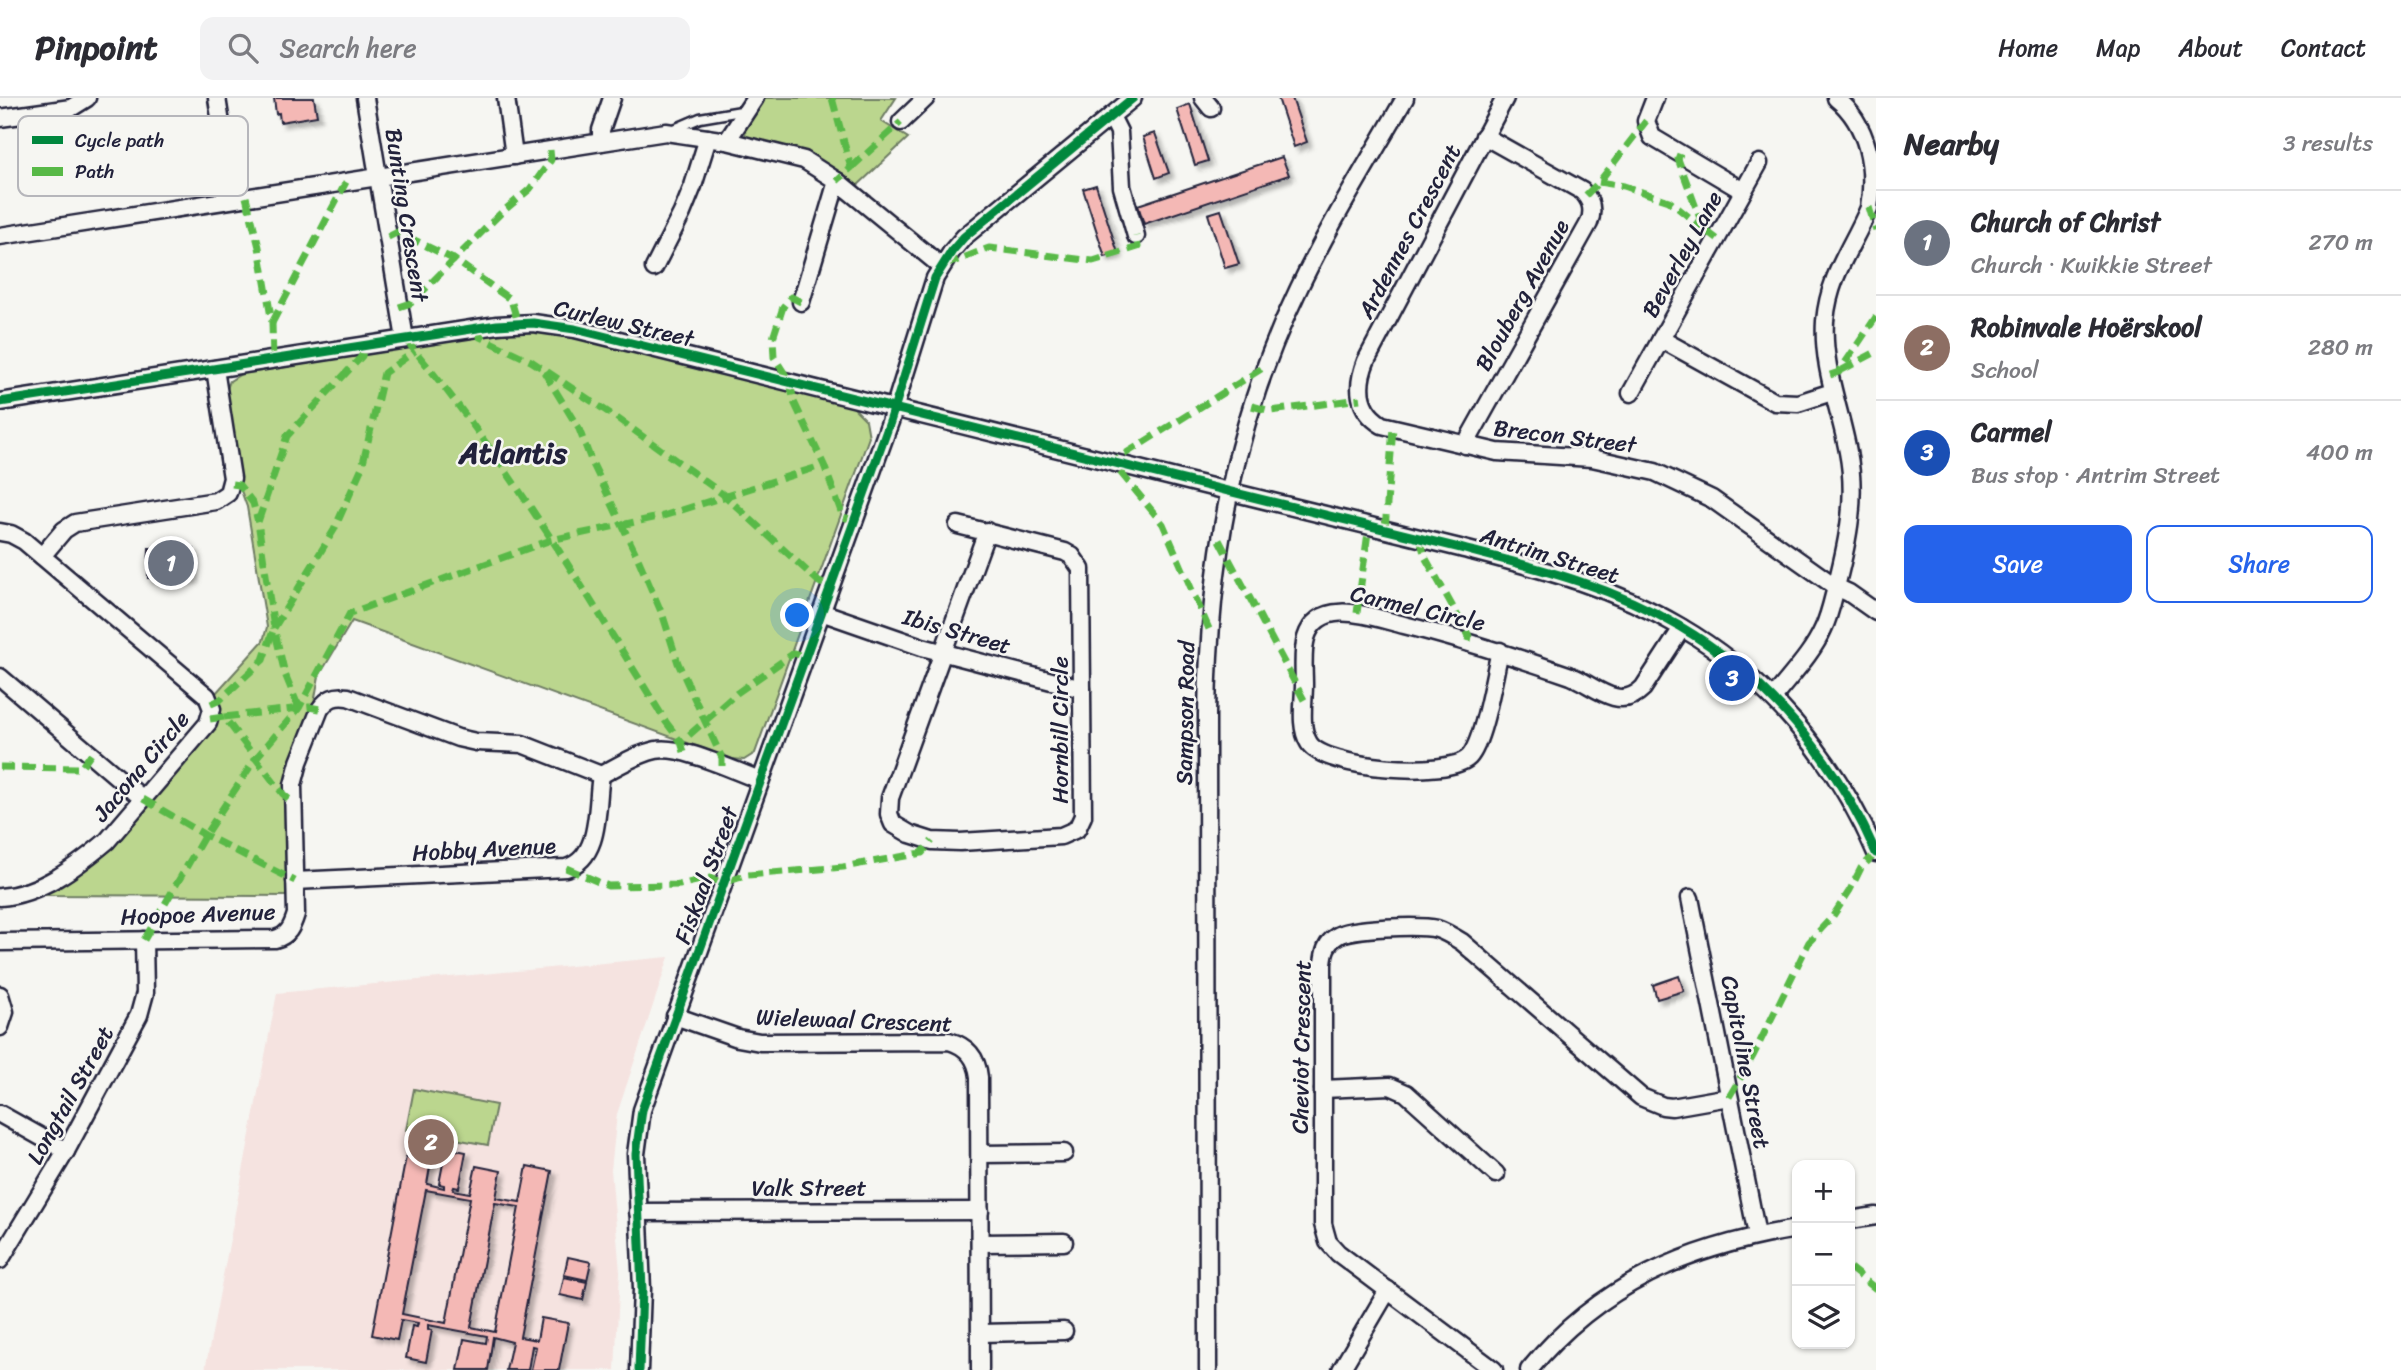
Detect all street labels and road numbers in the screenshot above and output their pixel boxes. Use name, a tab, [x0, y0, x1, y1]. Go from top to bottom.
street label: Bunting Crescent	[373, 125, 441, 306]
street label: Ardennes Crescent	[1346, 136, 1473, 327]
street label: Beverley Lane	[1631, 183, 1734, 326]
street label: Blouberg Avenue	[1464, 211, 1581, 379]
street label: Curlew Street	[550, 287, 700, 360]
street label: Brecon Street	[1491, 407, 1640, 466]
street label: Antrim Street	[1474, 515, 1625, 596]
street label: Carmel Circle	[1346, 573, 1490, 644]
street label: Ibis Street	[897, 596, 1016, 666]
street label: Sampson Road	[1164, 639, 1207, 786]
street label: Hornbill Circle	[1040, 656, 1081, 804]
street label: Jacona Circle	[82, 701, 201, 832]
street label: Fiskaal Street	[663, 799, 751, 950]
street label: Hobby Avenue	[411, 825, 557, 874]
street label: Hoopoe Avenue	[120, 891, 276, 938]
street label: Cheviot Crescent	[1279, 960, 1324, 1134]
street label: Capitoline Street	[1709, 972, 1782, 1152]
street label: Wielewaal Crescent	[755, 997, 953, 1044]
street label: Longtail Street	[15, 1018, 126, 1172]
street label: Valk Street	[751, 1168, 867, 1209]

